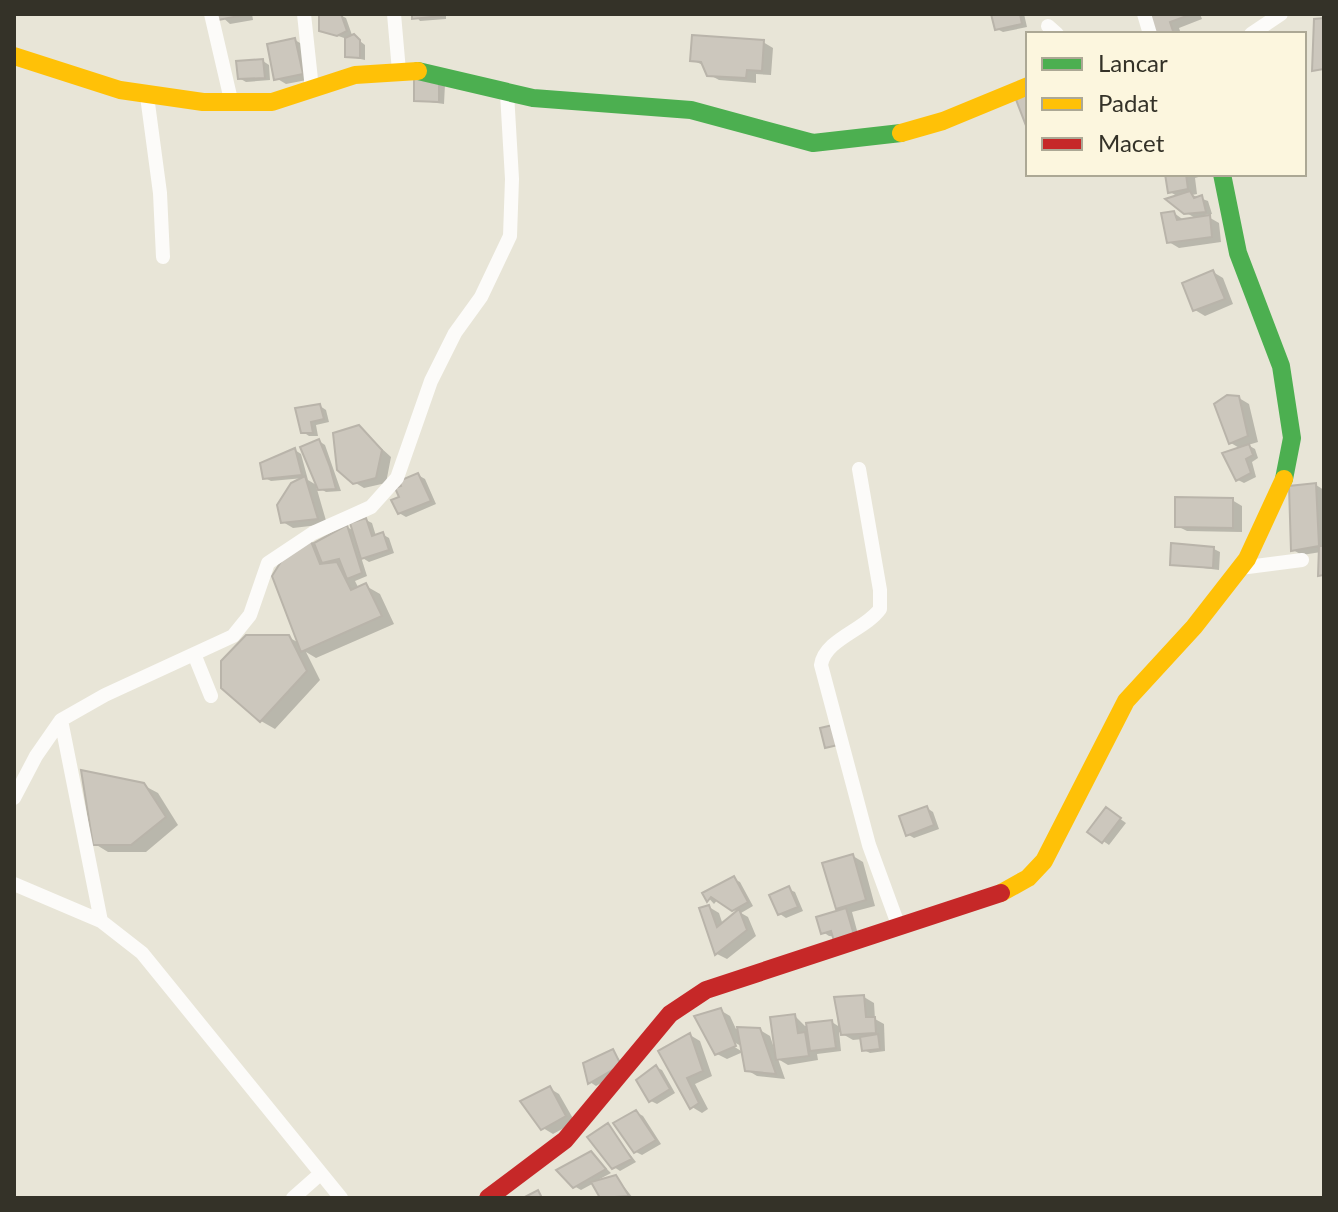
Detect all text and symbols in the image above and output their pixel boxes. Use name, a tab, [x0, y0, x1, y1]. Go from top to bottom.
legend	[1026, 32, 1306, 176]
text: Lancar	[1098, 48, 1168, 77]
text: Padat	[1098, 88, 1158, 117]
text: Macet	[1098, 128, 1165, 157]

